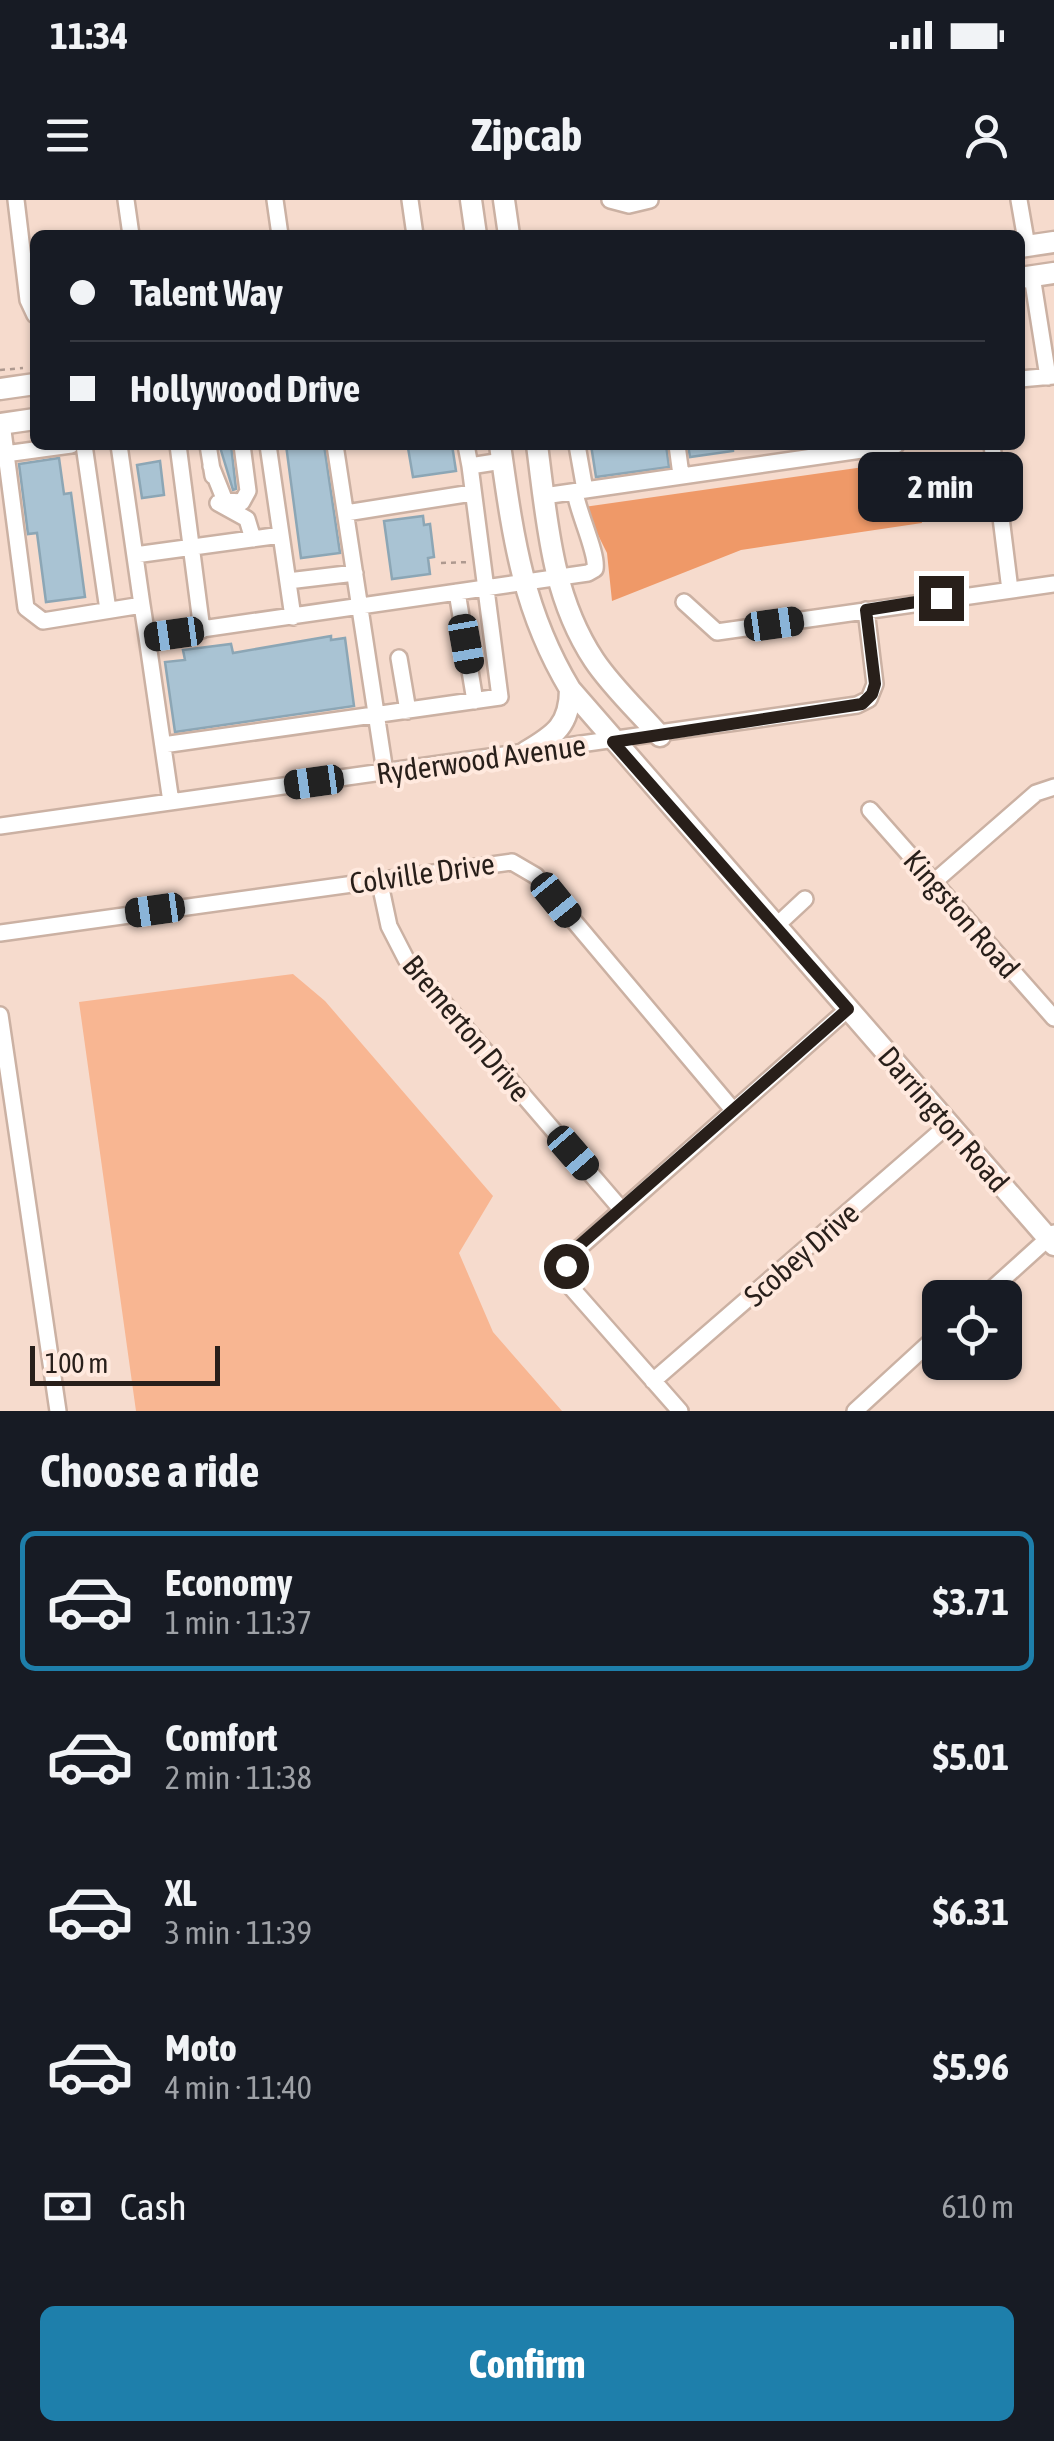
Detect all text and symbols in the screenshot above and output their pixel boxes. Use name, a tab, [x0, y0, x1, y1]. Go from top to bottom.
text: 11:34	[50, 14, 128, 57]
icon: menu	[40, 108, 95, 163]
icon: person	[959, 108, 1014, 163]
text: Zipcab	[472, 109, 582, 161]
text: Talent Way	[130, 271, 283, 314]
text: Hollywood Drive	[130, 367, 360, 410]
callout: 2 min	[858, 453, 1024, 523]
text: 2 min	[908, 468, 973, 505]
route end	[919, 576, 964, 621]
car	[742, 605, 806, 643]
car	[446, 612, 486, 676]
car	[142, 615, 206, 653]
street label: Ryderwood Avenue	[374, 727, 588, 791]
car	[282, 763, 346, 801]
street label: Kingston Road	[897, 843, 1027, 985]
street label: Colville Drive	[347, 846, 497, 900]
car	[525, 867, 587, 933]
car	[123, 891, 187, 929]
street label: Bremerton Drive	[396, 948, 538, 1108]
street label: Darrington Road	[872, 1039, 1016, 1199]
car	[542, 1121, 604, 1185]
street label: Scobey Drive	[737, 1195, 865, 1313]
route start	[544, 1244, 589, 1289]
map controls	[922, 1280, 1022, 1380]
button: locate	[922, 1280, 1022, 1380]
scale bar	[30, 1341, 220, 1386]
text: 100 m	[45, 1347, 108, 1379]
text: Choose a ride	[40, 1445, 259, 1497]
icon: car	[45, 1556, 135, 1646]
text: Economy	[165, 1561, 292, 1604]
text: $3.71	[933, 1580, 1009, 1623]
text: 1 min · 11:37	[165, 1604, 312, 1641]
icon: car	[45, 1711, 135, 1801]
text: Comfort	[165, 1716, 277, 1759]
text: $5.01	[933, 1735, 1009, 1778]
text: 2 min · 11:38	[165, 1759, 312, 1796]
icon: car	[45, 1866, 135, 1956]
text: XL	[165, 1871, 197, 1914]
text: $6.31	[933, 1890, 1009, 1933]
text: 3 min · 11:39	[165, 1914, 312, 1951]
icon: car	[45, 2021, 135, 2111]
text: Moto	[165, 2026, 237, 2069]
text: $5.96	[933, 2045, 1009, 2088]
text: 4 min · 11:40	[165, 2069, 312, 2106]
icon: cash	[40, 2179, 95, 2234]
text: Cash	[120, 2185, 187, 2228]
text: 610 m	[941, 2188, 1014, 2225]
button: Confirm	[40, 2306, 1014, 2421]

